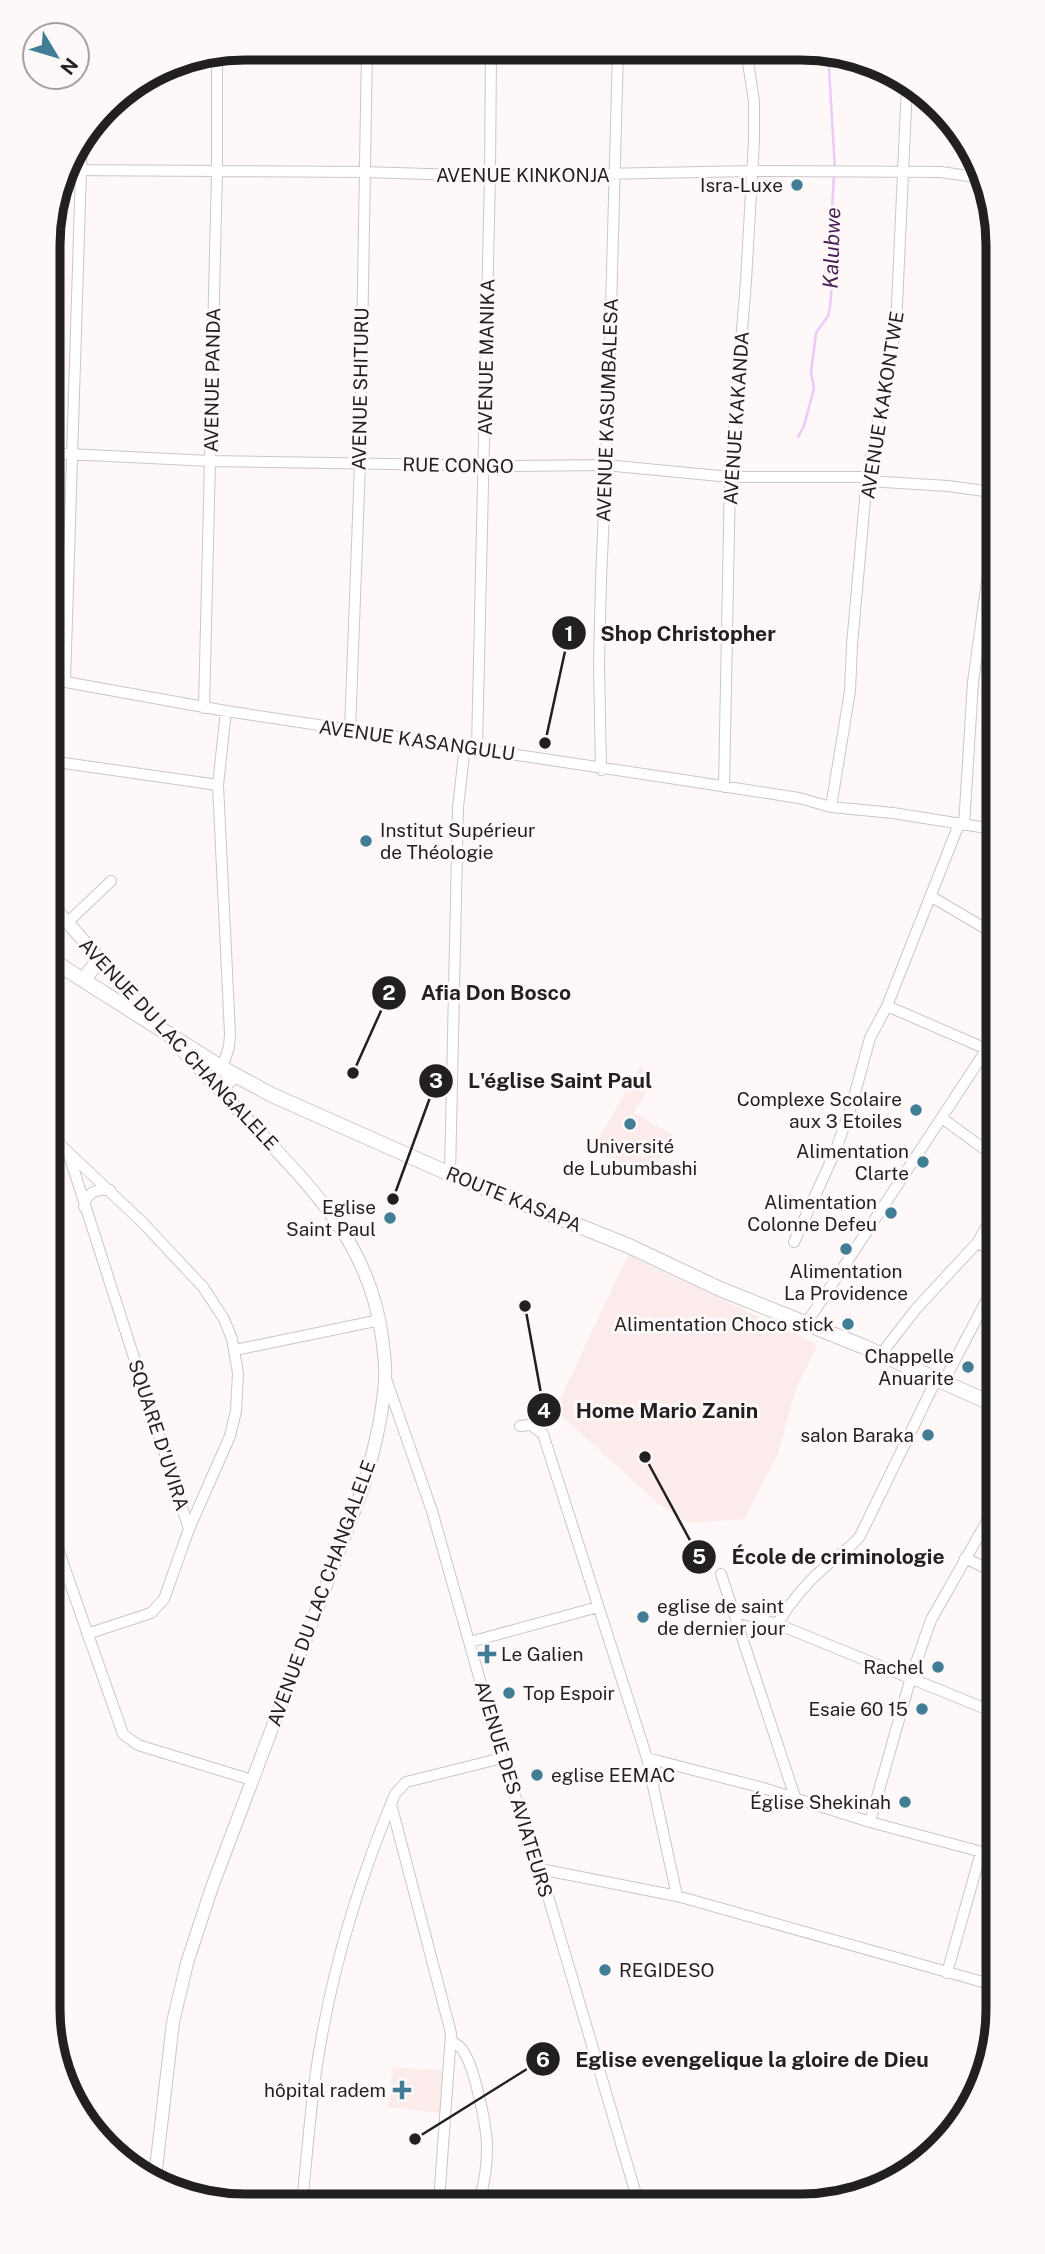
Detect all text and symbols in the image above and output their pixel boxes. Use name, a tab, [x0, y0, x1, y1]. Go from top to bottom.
north arrow	[21, 21, 91, 91]
text: N	[56, 54, 83, 79]
street label: AVENUE KINKONJA	[436, 164, 610, 186]
place label: Isra-Luxe	[700, 174, 783, 196]
marker: Isra-Luxe	[789, 177, 805, 193]
water label: Kalubwe	[818, 207, 845, 289]
street label: AVENUE MANIKA	[474, 278, 498, 436]
street label: AVENUE KASUMBALESA	[592, 298, 622, 522]
street label: AVENUE PANDA	[200, 307, 224, 453]
street label: AVENUE SHITURU	[348, 307, 372, 471]
street label: AVENUE KAKONTWE	[856, 310, 908, 500]
street label: AVENUE KAKANDA	[719, 331, 753, 505]
street label: RUE CONGO	[402, 453, 514, 477]
callout: Shop Christopher	[551, 612, 790, 654]
text: 1	[565, 621, 574, 646]
text: Shop Christopher	[600, 621, 776, 646]
street label: AVENUE KASANGULU	[318, 715, 516, 765]
place label: Institut Supérieur de Théologie	[380, 819, 535, 863]
marker: Institut Supérieur de Théologie	[358, 833, 374, 849]
street label: AVENUE DU LAC CHANGALELE	[75, 934, 283, 1154]
callout: Afia Don Bosco	[372, 972, 585, 1014]
text: 2	[382, 980, 396, 1005]
text: Afia Don Bosco	[421, 980, 571, 1005]
callout: L'église Saint Paul	[419, 1060, 666, 1102]
text: 3	[429, 1068, 443, 1093]
text: L'église Saint Paul	[468, 1068, 652, 1093]
place label: Complexe Scolaire aux 3 Etoiles	[737, 1088, 902, 1132]
marker: Complexe Scolaire aux 3 Etoiles	[908, 1102, 924, 1118]
marker: Université de Lubumbashi	[622, 1116, 638, 1132]
place label: Université de Lubumbashi	[563, 1135, 697, 1179]
place label: Alimentation Clarte	[796, 1140, 909, 1184]
marker: Alimentation Clarte	[915, 1154, 931, 1170]
street label: ROUTE KASAPA	[443, 1162, 585, 1236]
place label: Alimentation Colonne Defeu	[747, 1191, 877, 1235]
place label: Eglise Saint Paul	[286, 1196, 376, 1240]
marker: Alimentation Colonne Defeu	[883, 1205, 899, 1221]
marker: Eglise Saint Paul	[382, 1210, 398, 1226]
marker: Alimentation La Providence	[838, 1241, 854, 1257]
place label: Alimentation La Providence	[784, 1260, 908, 1304]
place label: Alimentation Choco stick	[614, 1313, 834, 1335]
marker: Alimentation Choco stick	[840, 1316, 856, 1332]
place label: Chappelle Anuarite	[865, 1345, 954, 1389]
street label: SQUARE D'UVIRA	[124, 1357, 194, 1513]
marker: Chappelle Anuarite	[960, 1359, 976, 1375]
callout: Home Mario Zanin	[527, 1389, 772, 1431]
text: 4	[537, 1398, 551, 1423]
text: Home Mario Zanin	[576, 1398, 758, 1423]
place label: salon Baraka	[800, 1424, 914, 1446]
marker: salon Baraka	[920, 1427, 936, 1443]
street label: AVENUE DU LAC CHANGALELE	[263, 1457, 379, 1729]
callout: École de criminologie	[682, 1536, 958, 1578]
text: 5	[692, 1544, 706, 1569]
text: École de criminologie	[731, 1544, 945, 1569]
place label: eglise de saint de dernier jour	[657, 1595, 786, 1639]
marker: eglise de saint de dernier jour	[635, 1609, 651, 1625]
place label: Le Galien	[501, 1643, 583, 1665]
marker: Le Galien	[479, 1646, 495, 1662]
place label: Rachel	[863, 1656, 924, 1678]
marker: Rachel	[930, 1659, 946, 1675]
street label: AVENUE DES AVIATEURS	[471, 1678, 557, 1900]
place label: Top Espoir	[523, 1682, 615, 1704]
marker: Top Espoir	[501, 1685, 517, 1701]
place label: Esaie 60 15	[808, 1698, 908, 1720]
marker: Esaie 60 15	[914, 1701, 930, 1717]
place label: eglise EEMAC	[551, 1764, 675, 1786]
marker: eglise EEMAC	[529, 1767, 545, 1783]
place label: Église Shekinah	[750, 1791, 891, 1813]
marker: Église Shekinah	[897, 1794, 913, 1810]
place label: REGIDESO	[619, 1959, 714, 1981]
marker: REGIDESO	[597, 1962, 613, 1978]
callout: Eglise evengelique la gloire de Dieu	[526, 2038, 943, 2080]
text: 6	[536, 2047, 550, 2072]
text: Eglise evengelique la gloire de Dieu	[575, 2047, 929, 2072]
place label: hôpital radem	[264, 2079, 386, 2101]
marker: hôpital radem	[392, 2080, 412, 2100]

